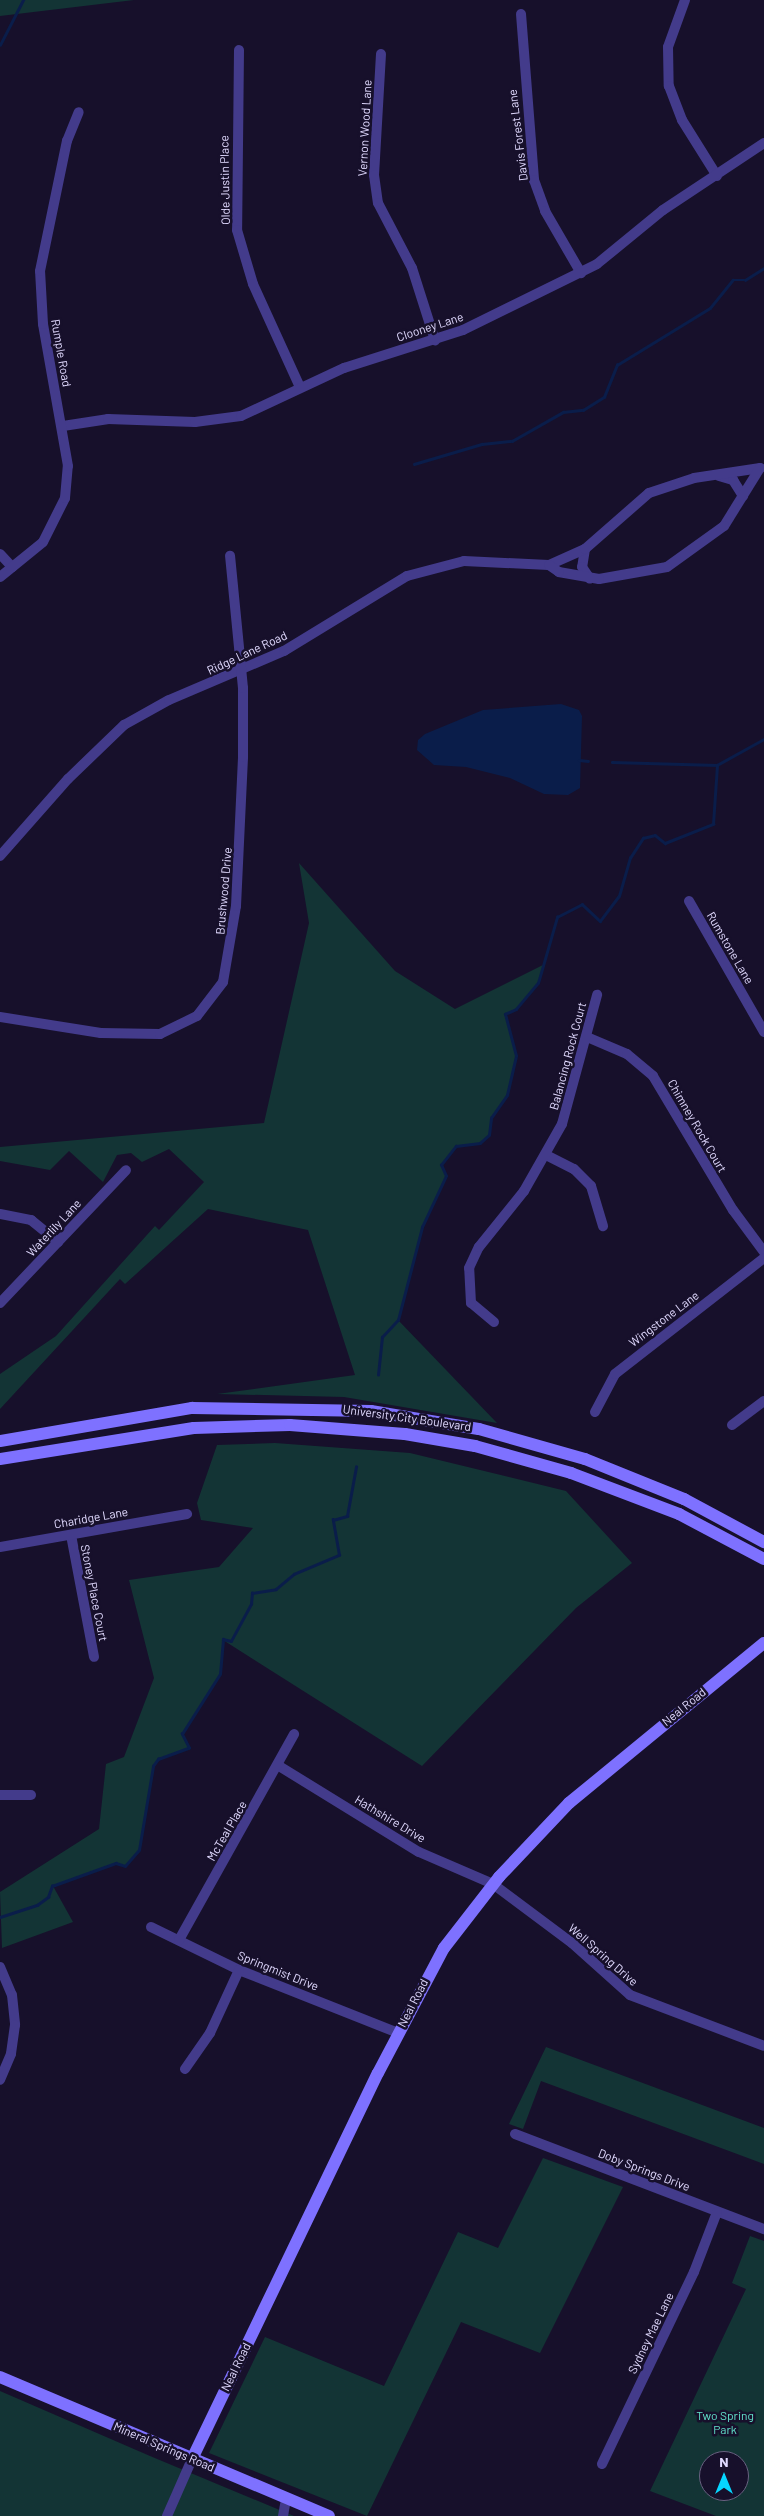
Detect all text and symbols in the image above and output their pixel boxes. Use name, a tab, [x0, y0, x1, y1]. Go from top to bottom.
street label: Vernon Wood Lane	[355, 79, 375, 177]
street label: Davis Forest Lane	[505, 88, 531, 182]
street label: Olde Justin Place	[217, 135, 233, 225]
street label: Clooney Lane	[395, 309, 465, 345]
street label: Rumple Road	[48, 318, 74, 388]
street label: Ridge Lane Road	[205, 628, 289, 678]
street label: Brushwood Drive	[213, 847, 235, 935]
street label: Rumstone Lane	[703, 909, 757, 987]
street label: Balancing Rock Court	[547, 1000, 589, 1112]
street label: Chimney Rock Court	[665, 1077, 729, 1175]
street label: Waterlily Lane	[24, 1196, 84, 1260]
street label: Wingstone Lane	[626, 1288, 702, 1350]
street label: University City Boulevard	[342, 1402, 472, 1434]
street label: Charidge Lane	[53, 1504, 129, 1532]
street label: Stoney Place Court	[78, 1543, 110, 1643]
street label: Neal Road	[659, 1685, 709, 1729]
street label: Hathshire Drive	[352, 1792, 428, 1846]
street label: McTeal Place	[204, 1798, 250, 1864]
street label: Well Spring Drive	[565, 1921, 641, 1989]
street label: Springmist Drive	[235, 1948, 321, 1994]
street label: Neal Road	[395, 1976, 431, 2030]
street label: Doby Springs Drive	[596, 2146, 692, 2194]
street label: Sydney Mae Lane	[625, 2290, 677, 2376]
street label: Neal Road	[218, 2340, 254, 2394]
park label: Two Spring Park	[696, 2409, 754, 2437]
street label: Mineral Springs Road	[111, 2419, 217, 2475]
north arrow	[699, 2451, 749, 2501]
text: N	[719, 2453, 729, 2470]

